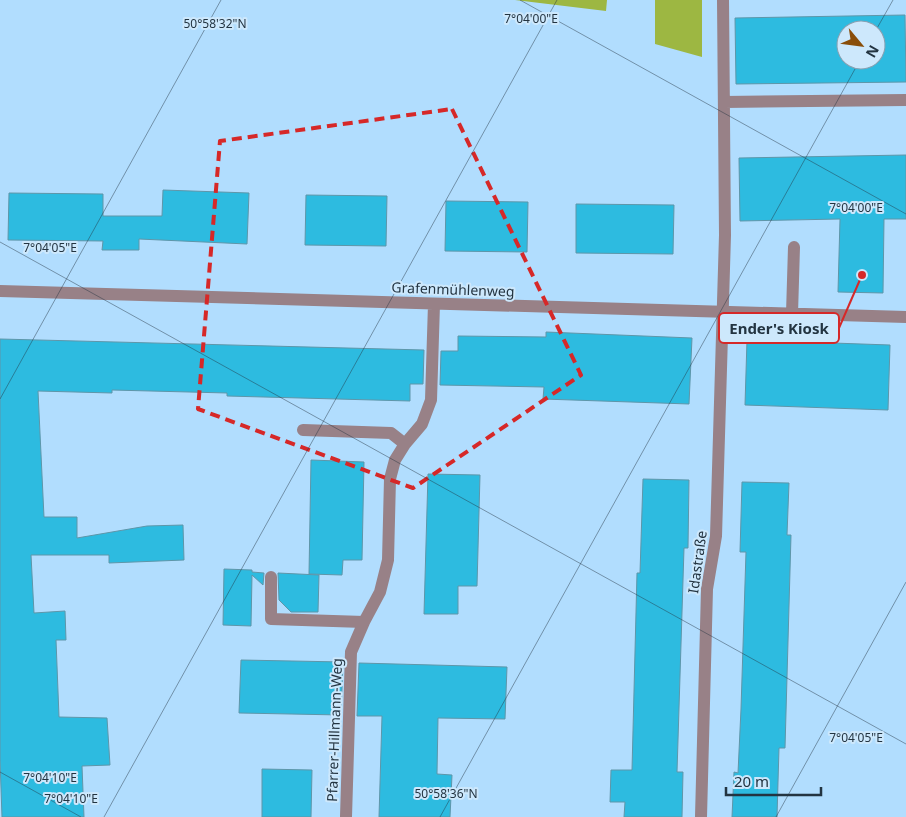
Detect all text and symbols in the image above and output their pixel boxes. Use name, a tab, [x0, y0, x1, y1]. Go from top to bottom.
text: 7°04'00"E	[504, 10, 558, 27]
text: 50°58'32"N	[183, 15, 247, 32]
north arrow	[836, 20, 886, 70]
text: N	[862, 42, 884, 61]
text: 7°04'00"E	[829, 199, 883, 216]
text: 7°04'05"E	[23, 239, 77, 256]
street label: Grafenmühlenweg	[391, 277, 515, 301]
callout: Ender's Kiosk	[719, 313, 839, 343]
text: Ender's Kiosk	[729, 318, 829, 338]
street label: Idastraße	[683, 529, 711, 595]
street label: Pfarrer-Hillmann-Weg	[322, 658, 346, 802]
text: 7°04'05"E	[829, 729, 883, 746]
scale bar	[726, 764, 821, 796]
text: 7°04'10"E	[23, 769, 77, 786]
text: 20 m	[734, 771, 769, 791]
text: 50°58'36"N	[414, 785, 478, 802]
text: 7°04'10"E	[44, 790, 98, 807]

